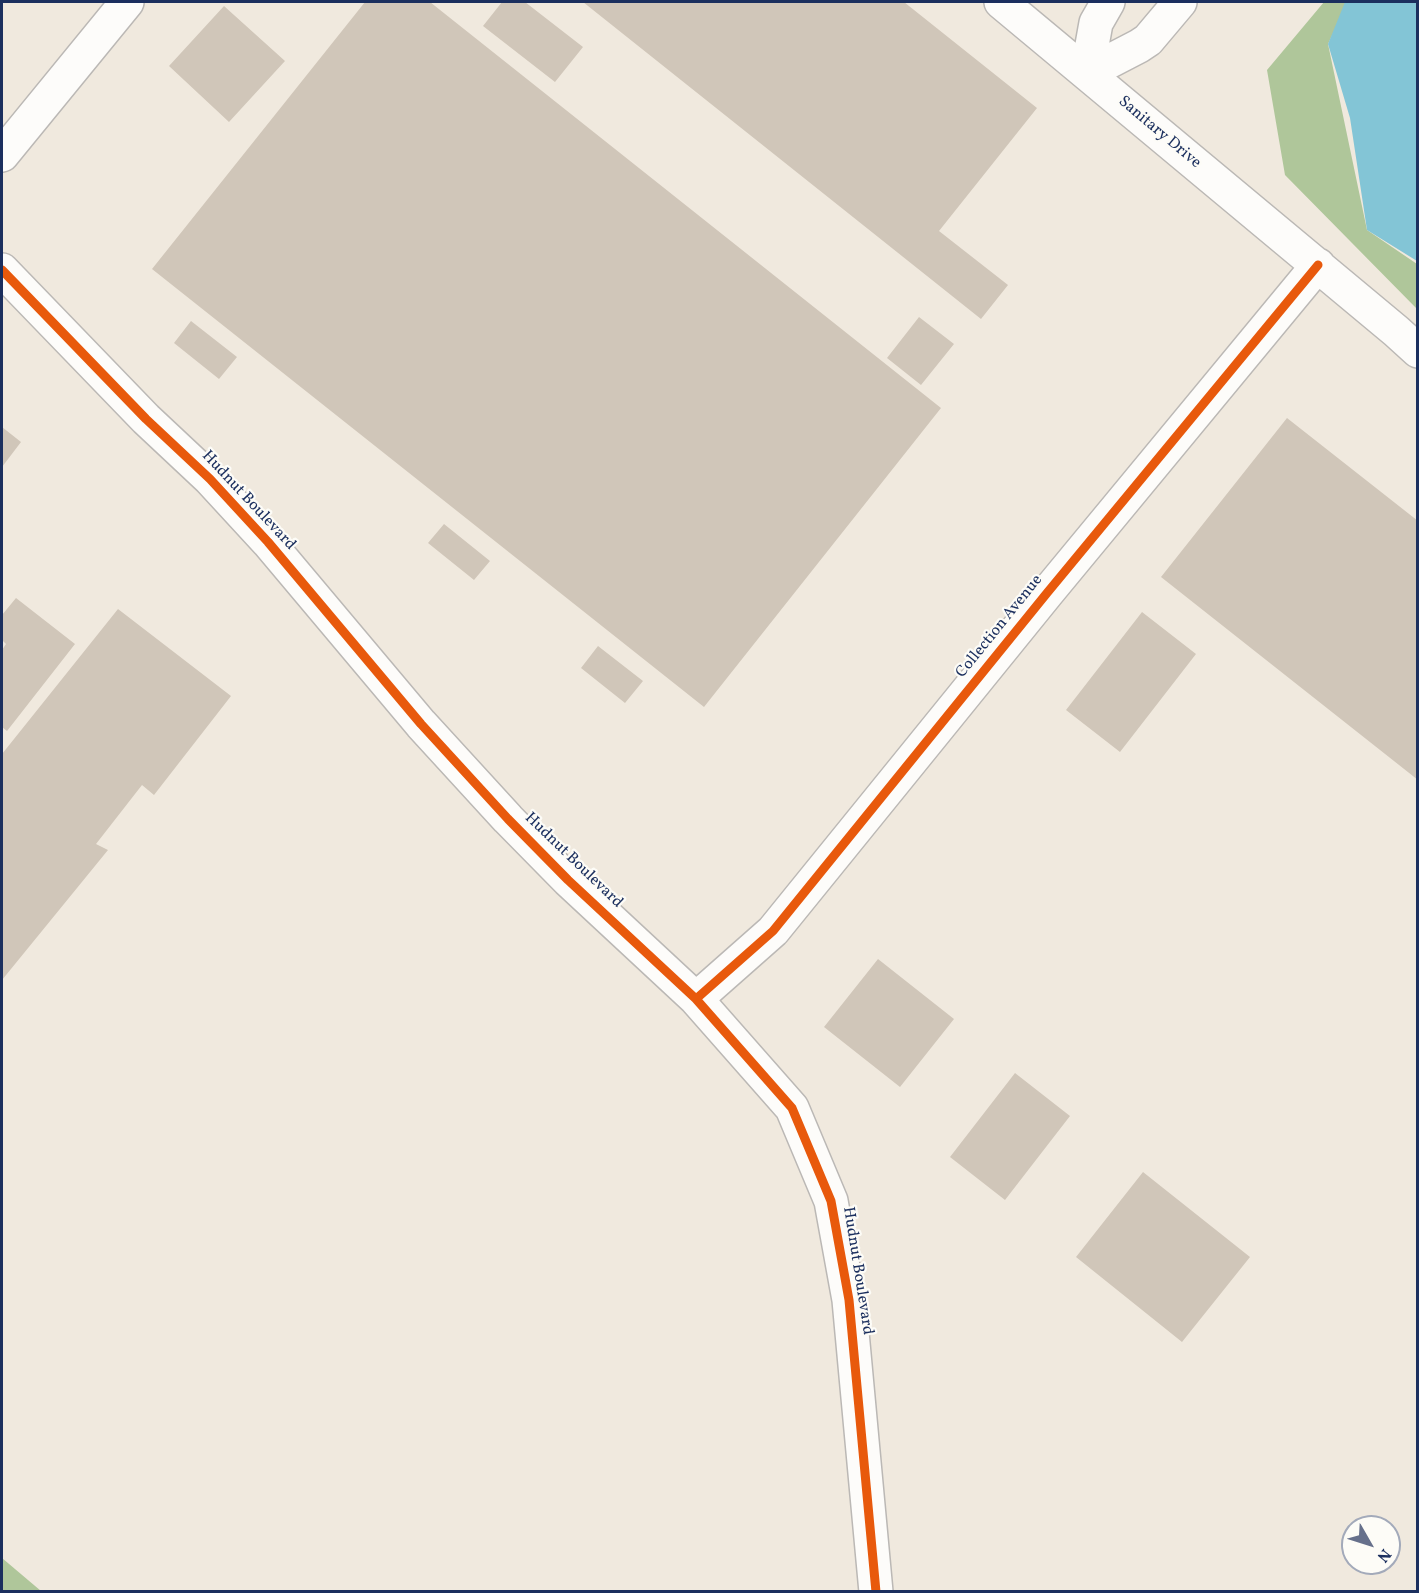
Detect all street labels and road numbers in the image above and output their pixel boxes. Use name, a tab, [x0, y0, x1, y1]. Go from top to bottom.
street label: Sanitary Drive	[1114, 93, 1204, 173]
street label: Hudnut Boulevard	[197, 447, 299, 555]
street label: Collection Avenue	[953, 572, 1047, 682]
street label: Hudnut Boulevard	[520, 809, 626, 913]
street label: Hudnut Boulevard	[837, 1206, 877, 1336]

